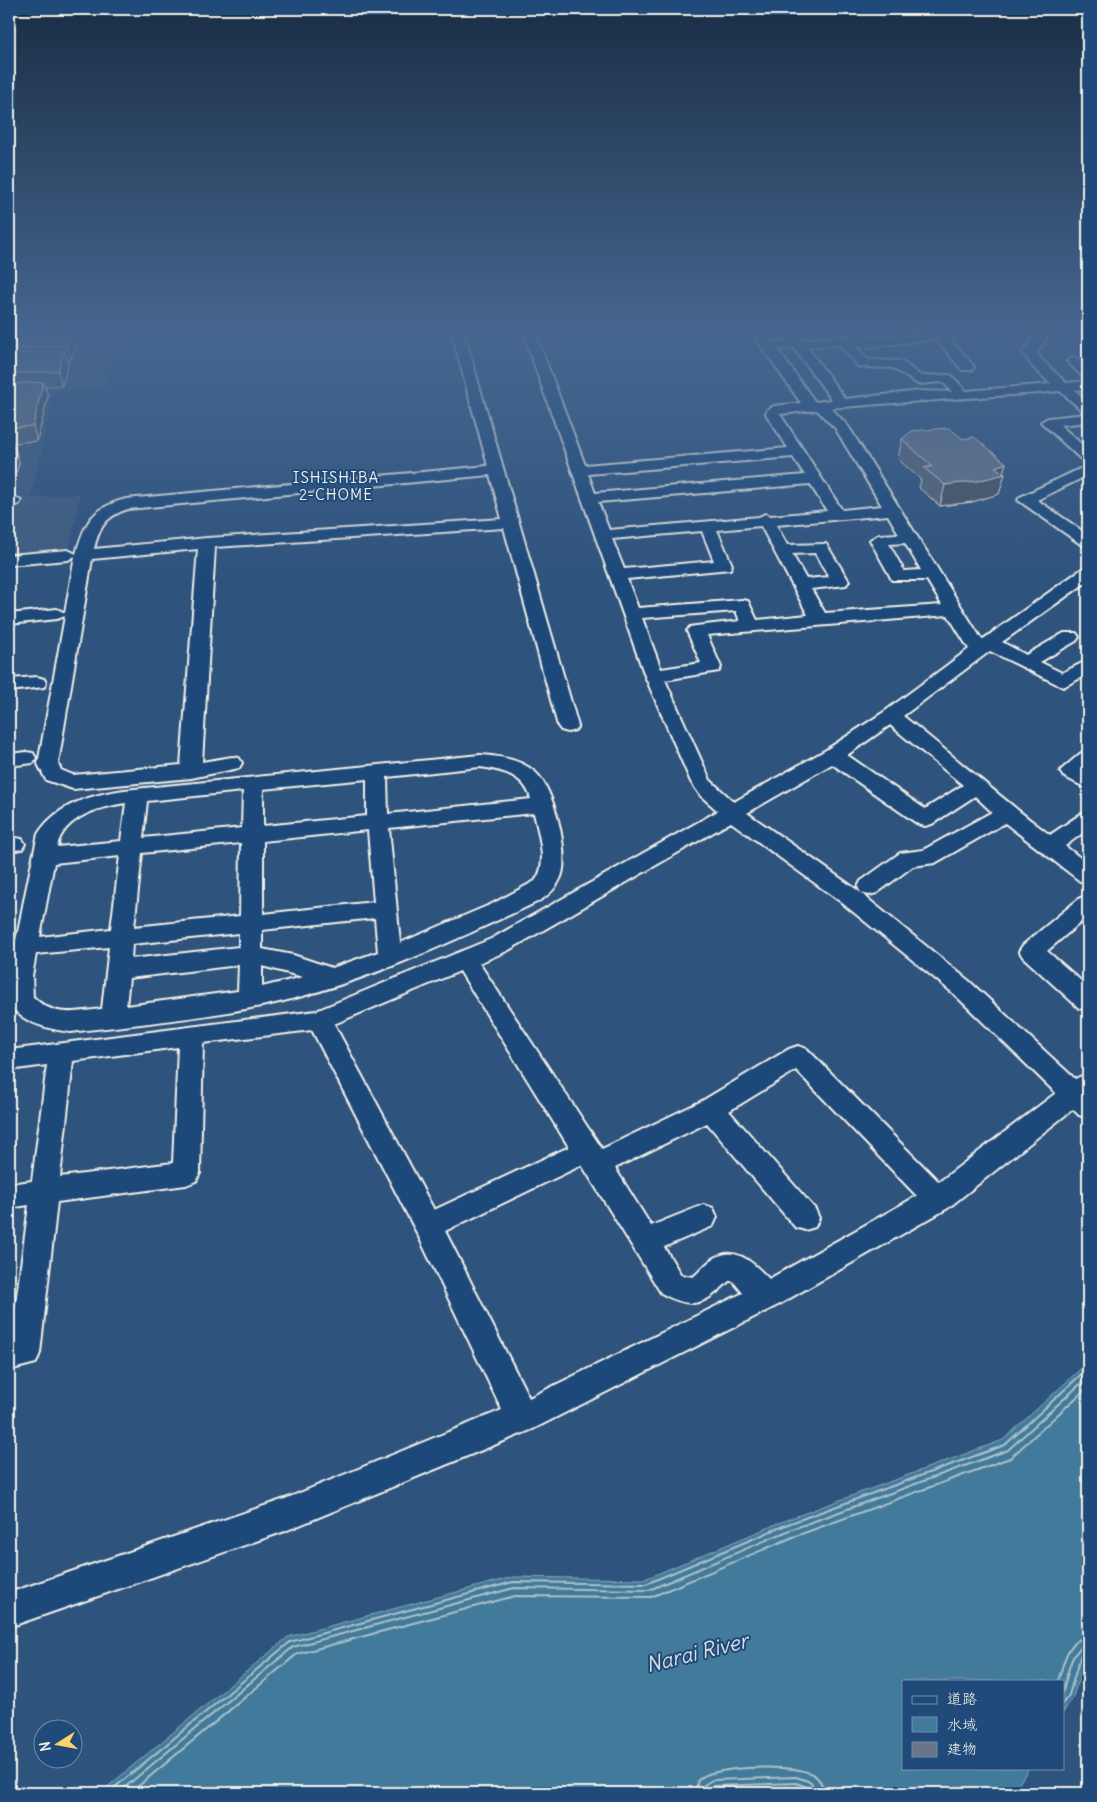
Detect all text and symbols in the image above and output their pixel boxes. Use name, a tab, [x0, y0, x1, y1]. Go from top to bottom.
district label: ISHISHIBA 2-CHOME	[293, 468, 379, 504]
water label: Narai River	[643, 1626, 753, 1678]
legend	[902, 1680, 1064, 1770]
text: 道路	[947, 1689, 977, 1708]
text: 水域	[947, 1715, 977, 1734]
north arrow	[32, 1720, 82, 1770]
text: 建物	[947, 1739, 977, 1758]
text: N	[35, 1740, 55, 1753]

